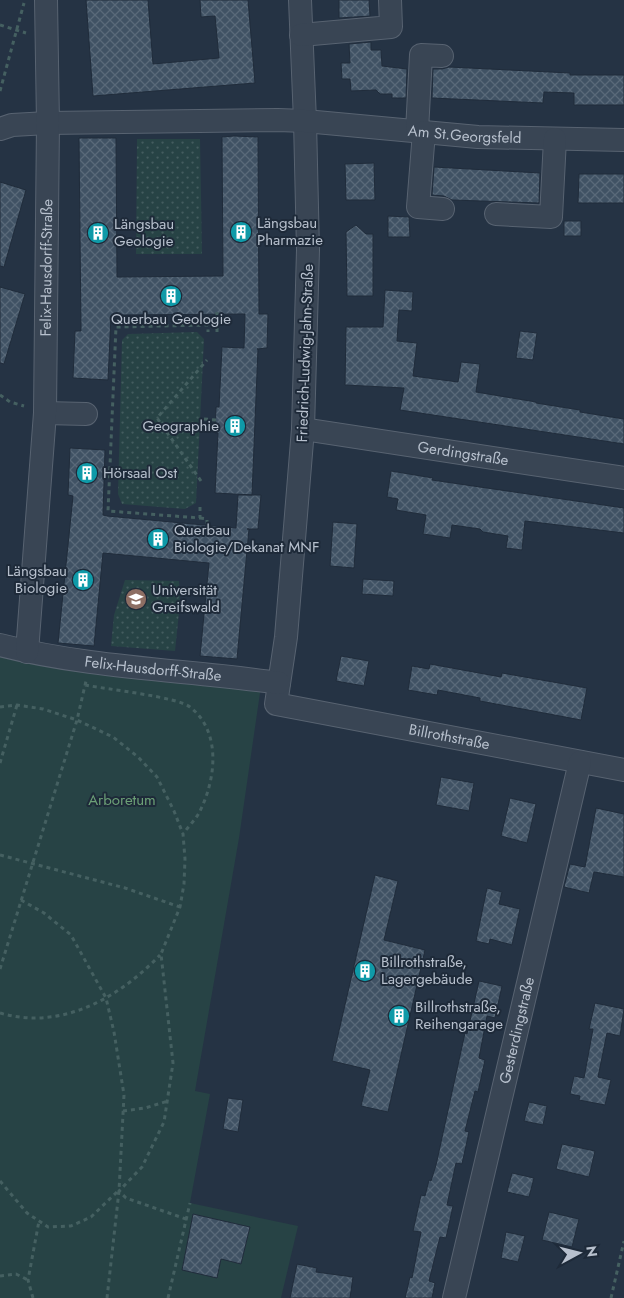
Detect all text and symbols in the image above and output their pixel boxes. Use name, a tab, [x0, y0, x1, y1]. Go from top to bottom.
street label: Am St.Georgsfeld	[407, 120, 522, 149]
street label: Felix-Hausdorff-Straße	[35, 198, 58, 337]
place label: Längsbau Pharmazie	[257, 212, 323, 251]
place label: Längsbau Geologie	[114, 213, 174, 252]
building icon: Längsbau Pharmazie	[229, 220, 253, 244]
building icon: Längsbau Geologie	[86, 221, 110, 245]
street label: Friedrich-Ludwig-Jahn-Straße	[291, 263, 319, 443]
building icon: Querbau Geologie	[159, 284, 183, 308]
place label: Querbau Geologie	[111, 308, 231, 330]
building icon: Geographie	[223, 414, 247, 438]
place label: Geographie	[142, 415, 219, 437]
street label: Gerdingstraße	[416, 436, 510, 471]
building icon: Hörsaal Ost	[75, 461, 99, 485]
place label: Hörsaal Ost	[103, 462, 177, 484]
place label: Querbau Biologie/Dekanat MNF	[174, 519, 319, 558]
building icon: Querbau Biologie/Dekanat MNF	[146, 527, 170, 551]
place label: Längsbau Biologie	[7, 560, 67, 599]
building icon: Längsbau Biologie	[71, 568, 95, 592]
place label: Universität Greifswald	[152, 579, 220, 618]
school or university icon: Universität Greifswald	[124, 587, 148, 611]
street label: Felix-Hausdorff-Straße	[83, 650, 223, 687]
street label: Billrothstraße	[407, 718, 492, 755]
park label: Arboretum	[88, 789, 156, 811]
place label: Billrothstraße, Lagergebäude	[381, 951, 473, 990]
building icon: Billrothstraße, Lagergebäude	[353, 959, 377, 983]
street label: Gesterdingstraße	[494, 974, 540, 1086]
place label: Billrothstraße, Reihengarage	[415, 996, 503, 1035]
building icon: Billrothstraße, Reihengarage	[387, 1004, 411, 1028]
north arrow	[554, 1228, 604, 1278]
text: N	[581, 1245, 603, 1258]

